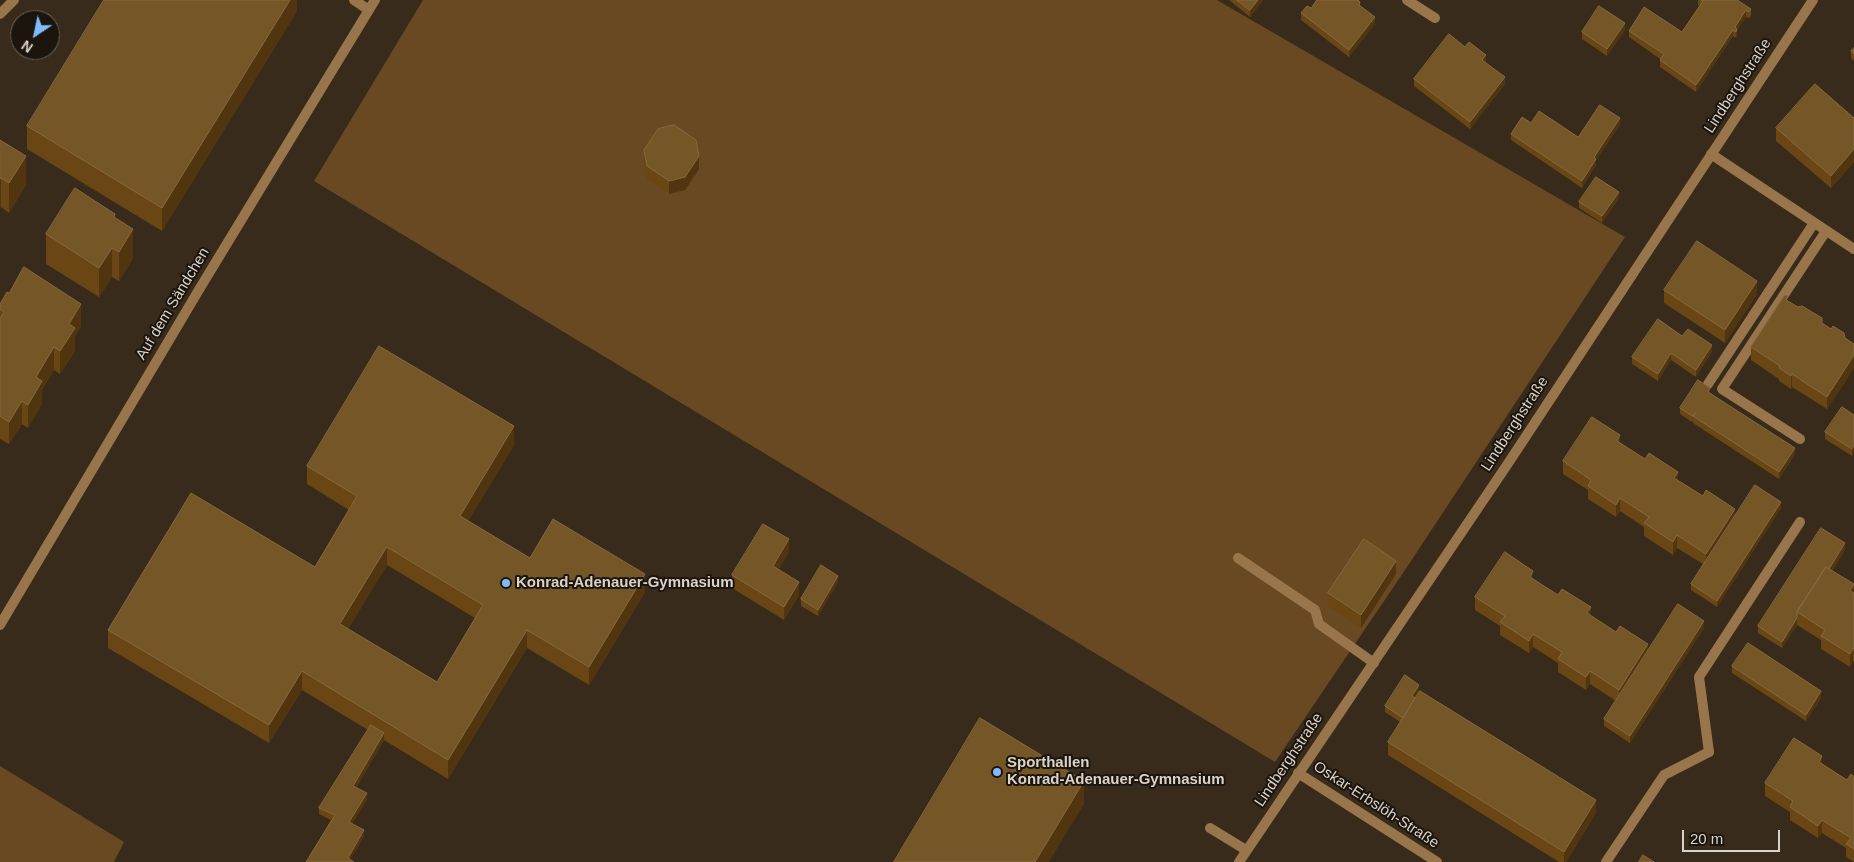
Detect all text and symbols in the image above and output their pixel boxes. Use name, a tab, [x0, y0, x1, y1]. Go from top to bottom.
north arrow	[10, 10, 60, 60]
street label: Lindberghstraße	[1701, 35, 1775, 137]
text: N	[19, 37, 36, 56]
street label: Auf dem Sändchen	[132, 245, 214, 363]
street label: Lindberghstraße	[1478, 373, 1552, 475]
place label: Konrad-Adenauer-Gymnasium	[516, 574, 734, 592]
marker: Konrad-Adenauer-Gymnasium	[500, 577, 512, 589]
street label: Lindberghstraße	[1251, 710, 1327, 810]
place label: Sporthallen Konrad-Adenauer-Gymnasium	[1007, 754, 1225, 789]
street label: Oskar-Erbslöh-Straße	[1310, 758, 1442, 852]
marker: Sporthallen Konrad-Adenauer-Gymnasium	[991, 766, 1003, 778]
scale bar	[1684, 820, 1782, 852]
text: 20 m	[1690, 830, 1723, 847]

